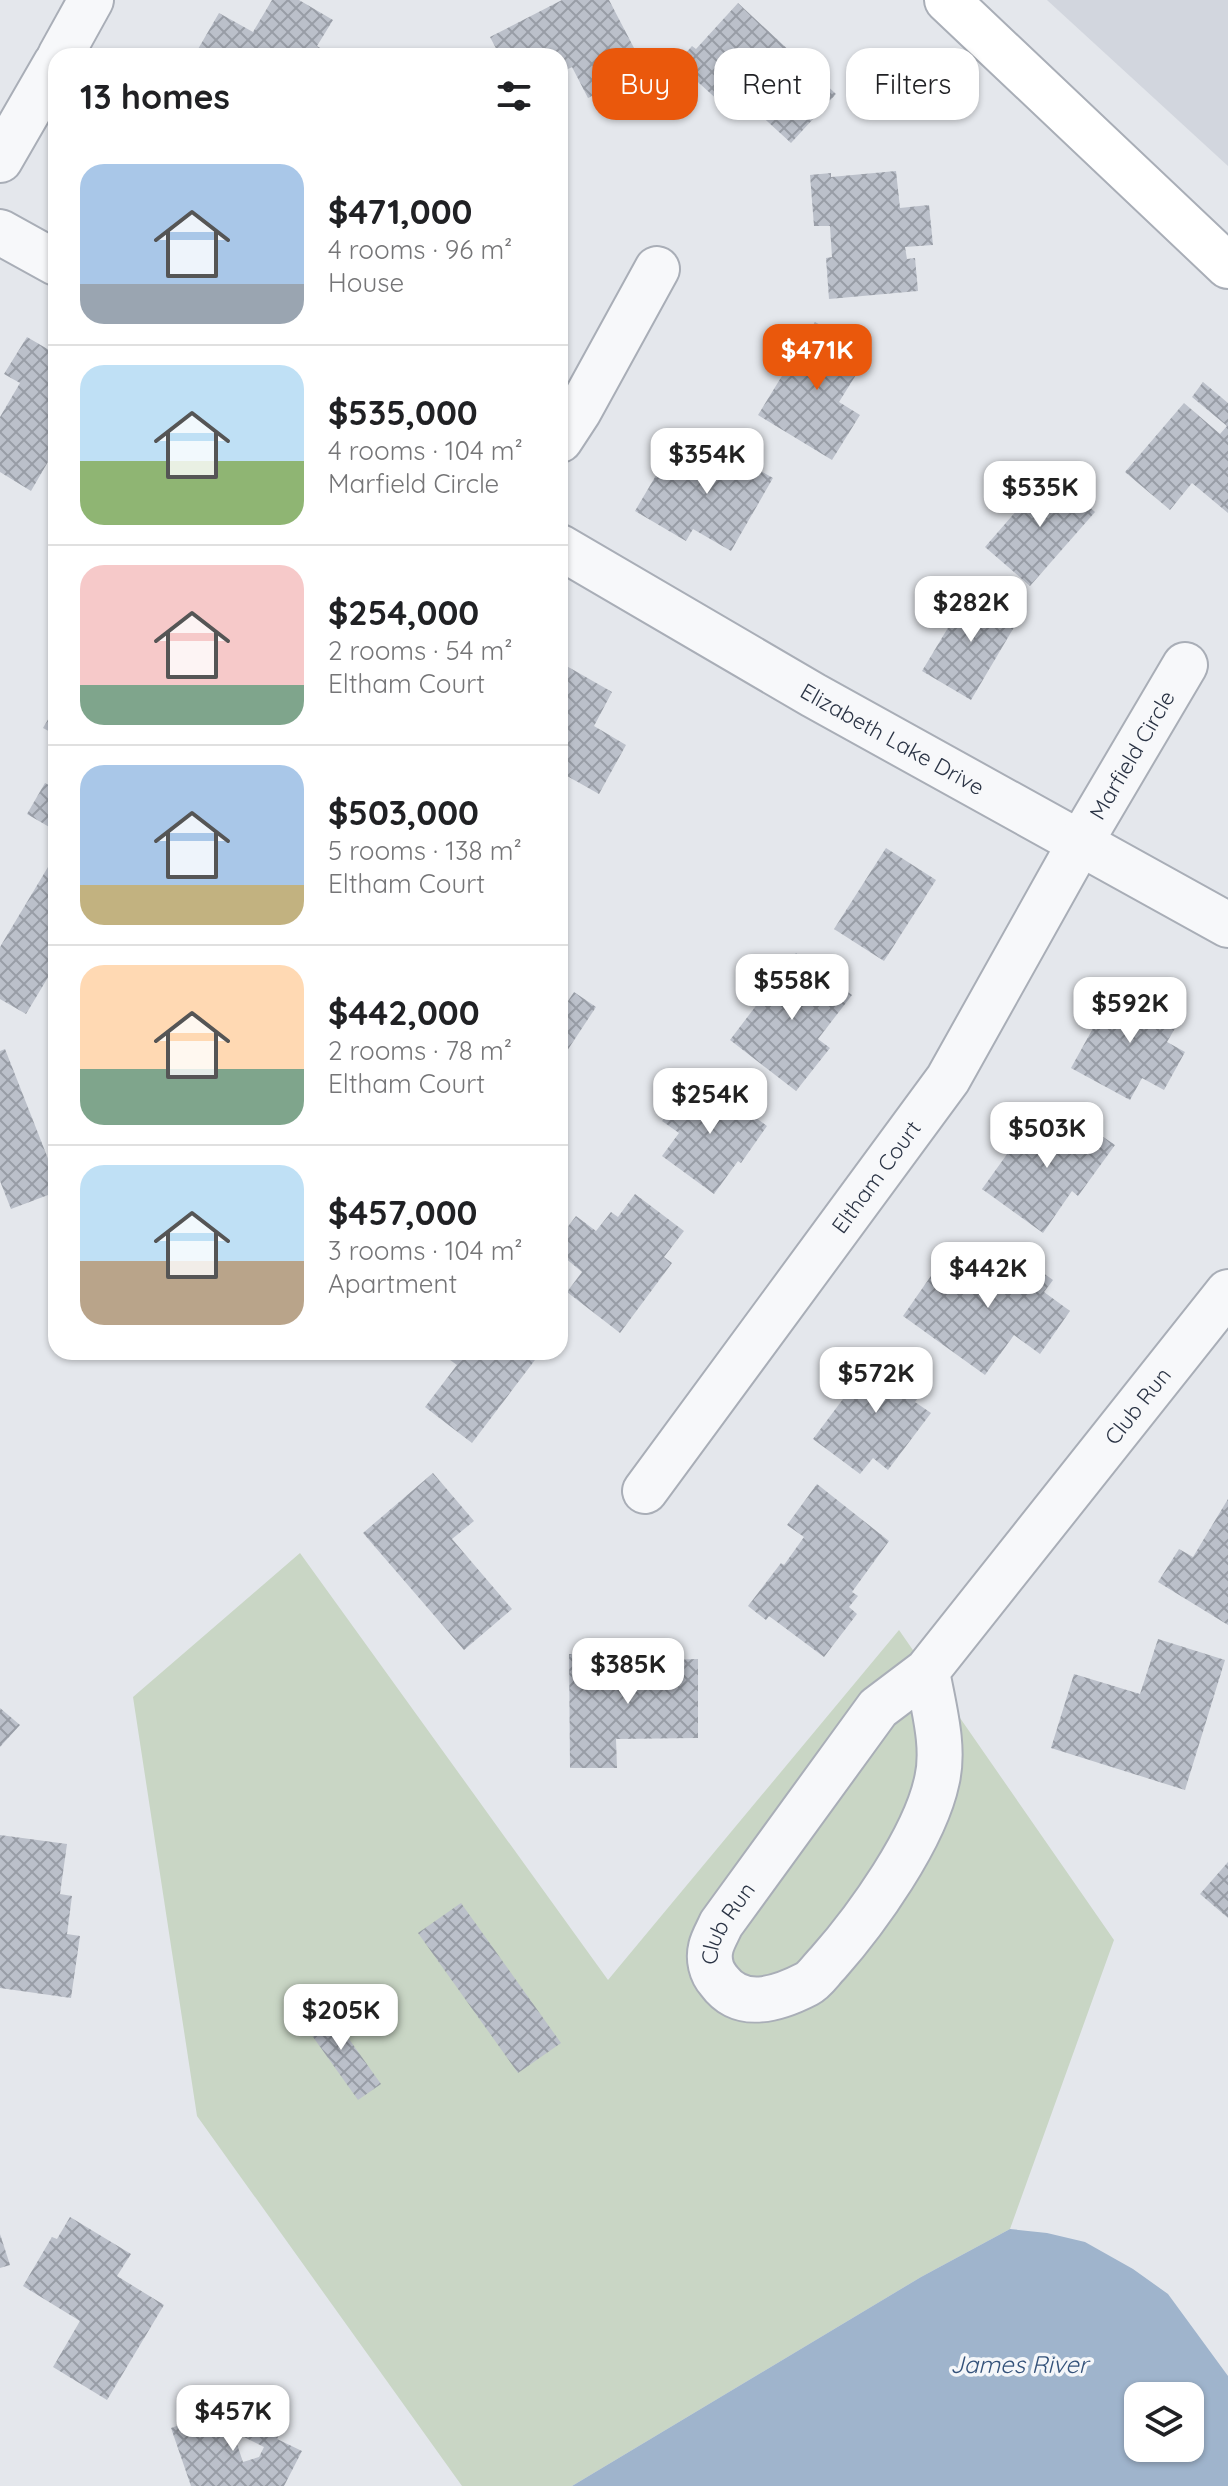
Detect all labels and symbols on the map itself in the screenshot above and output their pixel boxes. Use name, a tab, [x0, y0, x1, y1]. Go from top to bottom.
pin: $471K	[761, 324, 873, 392]
pin: $354K	[651, 428, 763, 496]
pin: $535K	[984, 461, 1096, 529]
pin: $282K	[915, 576, 1027, 644]
street label: Elizabeth Lake Drive	[796, 677, 989, 801]
street label: Marfield Circle	[1083, 685, 1181, 825]
pin: $558K	[736, 954, 848, 1022]
pin: $592K	[1074, 977, 1186, 1045]
pin: $254K	[654, 1068, 766, 1136]
pin: $503K	[991, 1102, 1103, 1170]
street label: Eltham Court	[825, 1115, 927, 1239]
pin: $442K	[932, 1242, 1044, 1310]
pin: $572K	[820, 1347, 932, 1415]
street label: Club Run	[1098, 1362, 1177, 1450]
pin: $385K	[572, 1638, 684, 1706]
street label: Club Run	[696, 1877, 761, 1965]
pin: $205K	[285, 1984, 397, 2052]
water label: James River	[950, 2349, 1091, 2379]
pin: $457K	[177, 2385, 289, 2453]

